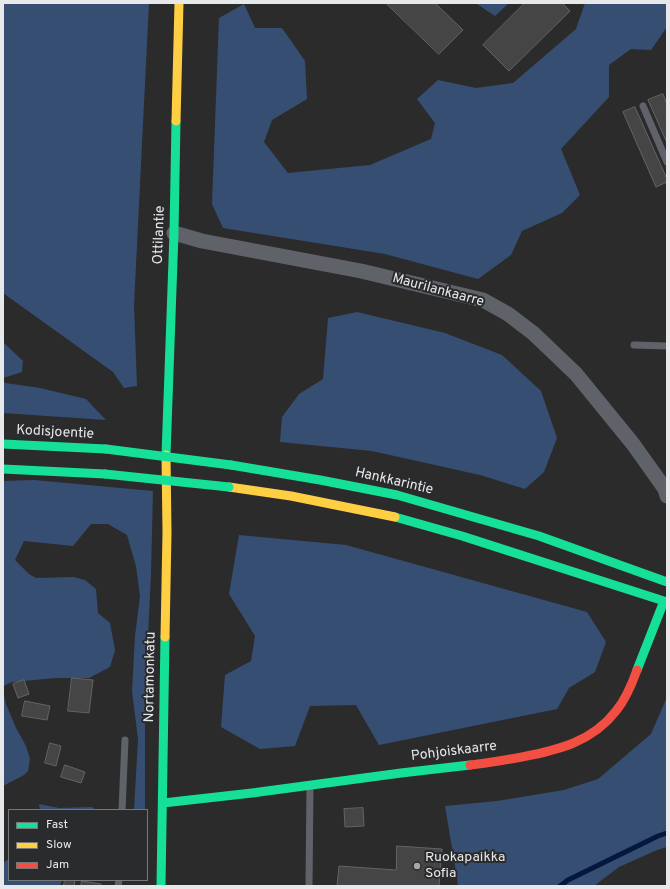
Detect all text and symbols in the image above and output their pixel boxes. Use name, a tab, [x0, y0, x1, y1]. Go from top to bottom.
street label: Ottilantie	[151, 205, 169, 265]
street label: Maurilankaarre	[390, 271, 486, 311]
street label: Kodisjoentie	[16, 423, 94, 443]
street label: Hankkarintie	[353, 465, 435, 499]
street label: Nortamonkatu	[142, 631, 160, 723]
street label: Pohjoiskaarre	[410, 738, 498, 766]
legend	[8, 809, 148, 881]
text: Fast	[46, 817, 68, 833]
text: Slow	[46, 837, 72, 853]
place label: Ruokapaikka Sofia	[425, 850, 505, 882]
text: Jam	[46, 857, 69, 873]
marker: Ruokapaikka Sofia	[412, 861, 422, 871]

